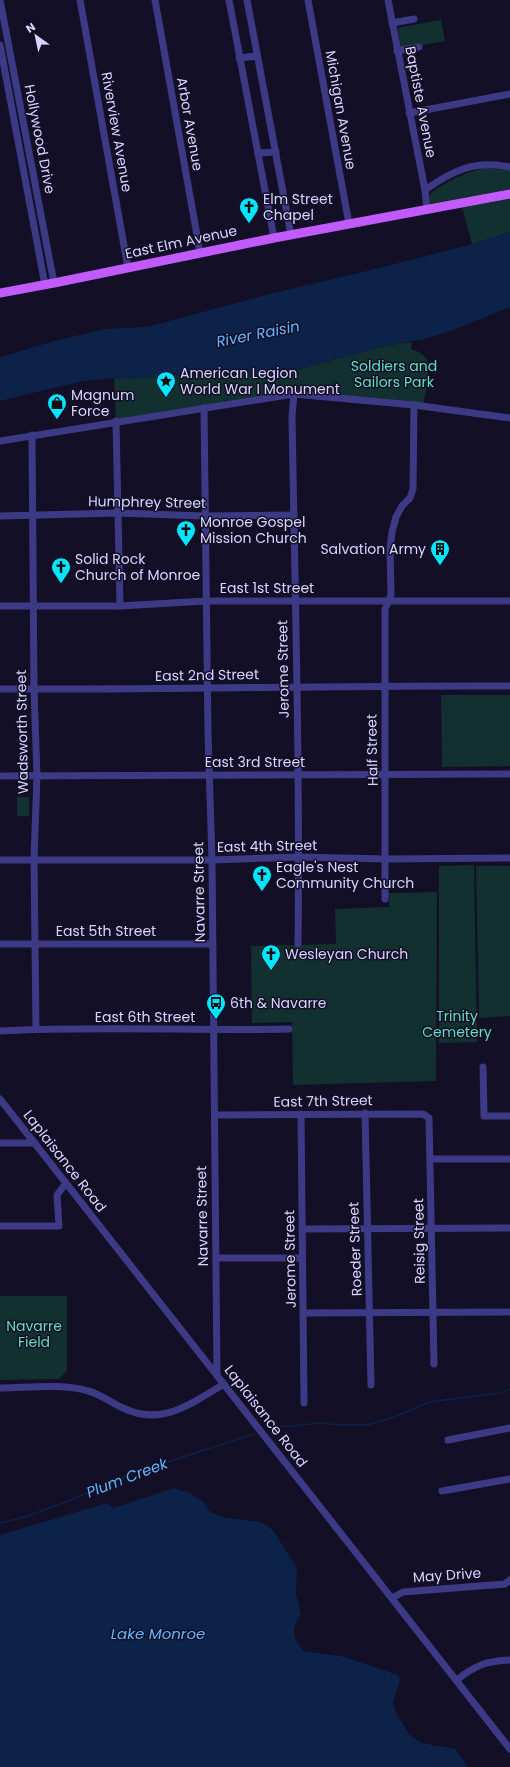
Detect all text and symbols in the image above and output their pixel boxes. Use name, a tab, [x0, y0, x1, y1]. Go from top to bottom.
north arrow	[16, 16, 56, 56]
text: N	[23, 19, 38, 37]
street label: Baptiste Avenue	[400, 44, 442, 160]
street label: Michigan Avenue	[321, 49, 361, 171]
street label: Riverview Avenue	[97, 70, 137, 194]
street label: Arbor Avenue	[172, 76, 208, 173]
street label: Hollywood Drive	[20, 83, 60, 196]
place label: Elm Street Chapel	[263, 189, 333, 225]
church icon: Elm Street Chapel	[238, 196, 260, 224]
street label: East Elm Avenue	[123, 220, 239, 264]
water label: River Raisin	[214, 315, 301, 352]
park label: Soldiers and Sailors Park	[351, 356, 437, 392]
place label: American Legion World War I Monument	[180, 363, 340, 399]
place icon: American Legion World War I Monument	[155, 370, 177, 398]
place label: Magnum Force	[71, 385, 134, 421]
shop icon: Magnum Force	[46, 392, 68, 420]
street label: Humphrey Street	[88, 491, 206, 513]
place label: Monroe Gospel Mission Church	[200, 512, 307, 548]
church icon: Monroe Gospel Mission Church	[175, 519, 197, 547]
building icon: Salvation Army	[429, 538, 451, 566]
place label: Salvation Army	[320, 539, 426, 559]
place label: Solid Rock Church of Monroe	[75, 549, 201, 585]
church icon: Solid Rock Church of Monroe	[50, 556, 72, 584]
street label: East 1st Street	[220, 578, 314, 598]
street label: Jerome Street	[272, 620, 294, 718]
street label: East 2nd Street	[155, 664, 259, 686]
street label: Wadsworth Street	[11, 670, 33, 794]
street label: Half Street	[361, 714, 383, 786]
street label: East 3rd Street	[205, 752, 305, 772]
street label: East 4th Street	[217, 835, 317, 857]
street label: Navarre Street	[188, 842, 210, 942]
place label: Eagle's Nest Community Church	[276, 857, 414, 893]
church icon: Eagle's Nest Community Church	[251, 864, 273, 892]
street label: East 5th Street	[56, 921, 156, 941]
church icon: Wesleyan Church	[260, 943, 282, 971]
place label: Wesleyan Church	[285, 944, 408, 964]
bus stop icon: 6th & Navarre	[205, 992, 227, 1020]
place label: 6th & Navarre	[230, 993, 327, 1013]
park label: Trinity Cemetery	[422, 1006, 492, 1042]
street label: East 6th Street	[95, 1007, 195, 1027]
street label: East 7th Street	[273, 1090, 373, 1112]
street label: Laplaisance Road	[19, 1106, 111, 1216]
street label: Navarre Street	[191, 1166, 213, 1266]
street label: Reisig Street	[408, 1198, 430, 1284]
street label: Roeder Street	[343, 1202, 367, 1296]
street label: Jerome Street	[279, 1210, 301, 1308]
park label: Navarre Field	[6, 1316, 62, 1352]
street label: Laplaisance Road	[220, 1361, 312, 1471]
water label: Plum Creek	[83, 1452, 172, 1503]
street label: May Drive	[412, 1563, 482, 1587]
water label: Lake Monroe	[111, 1623, 205, 1644]

